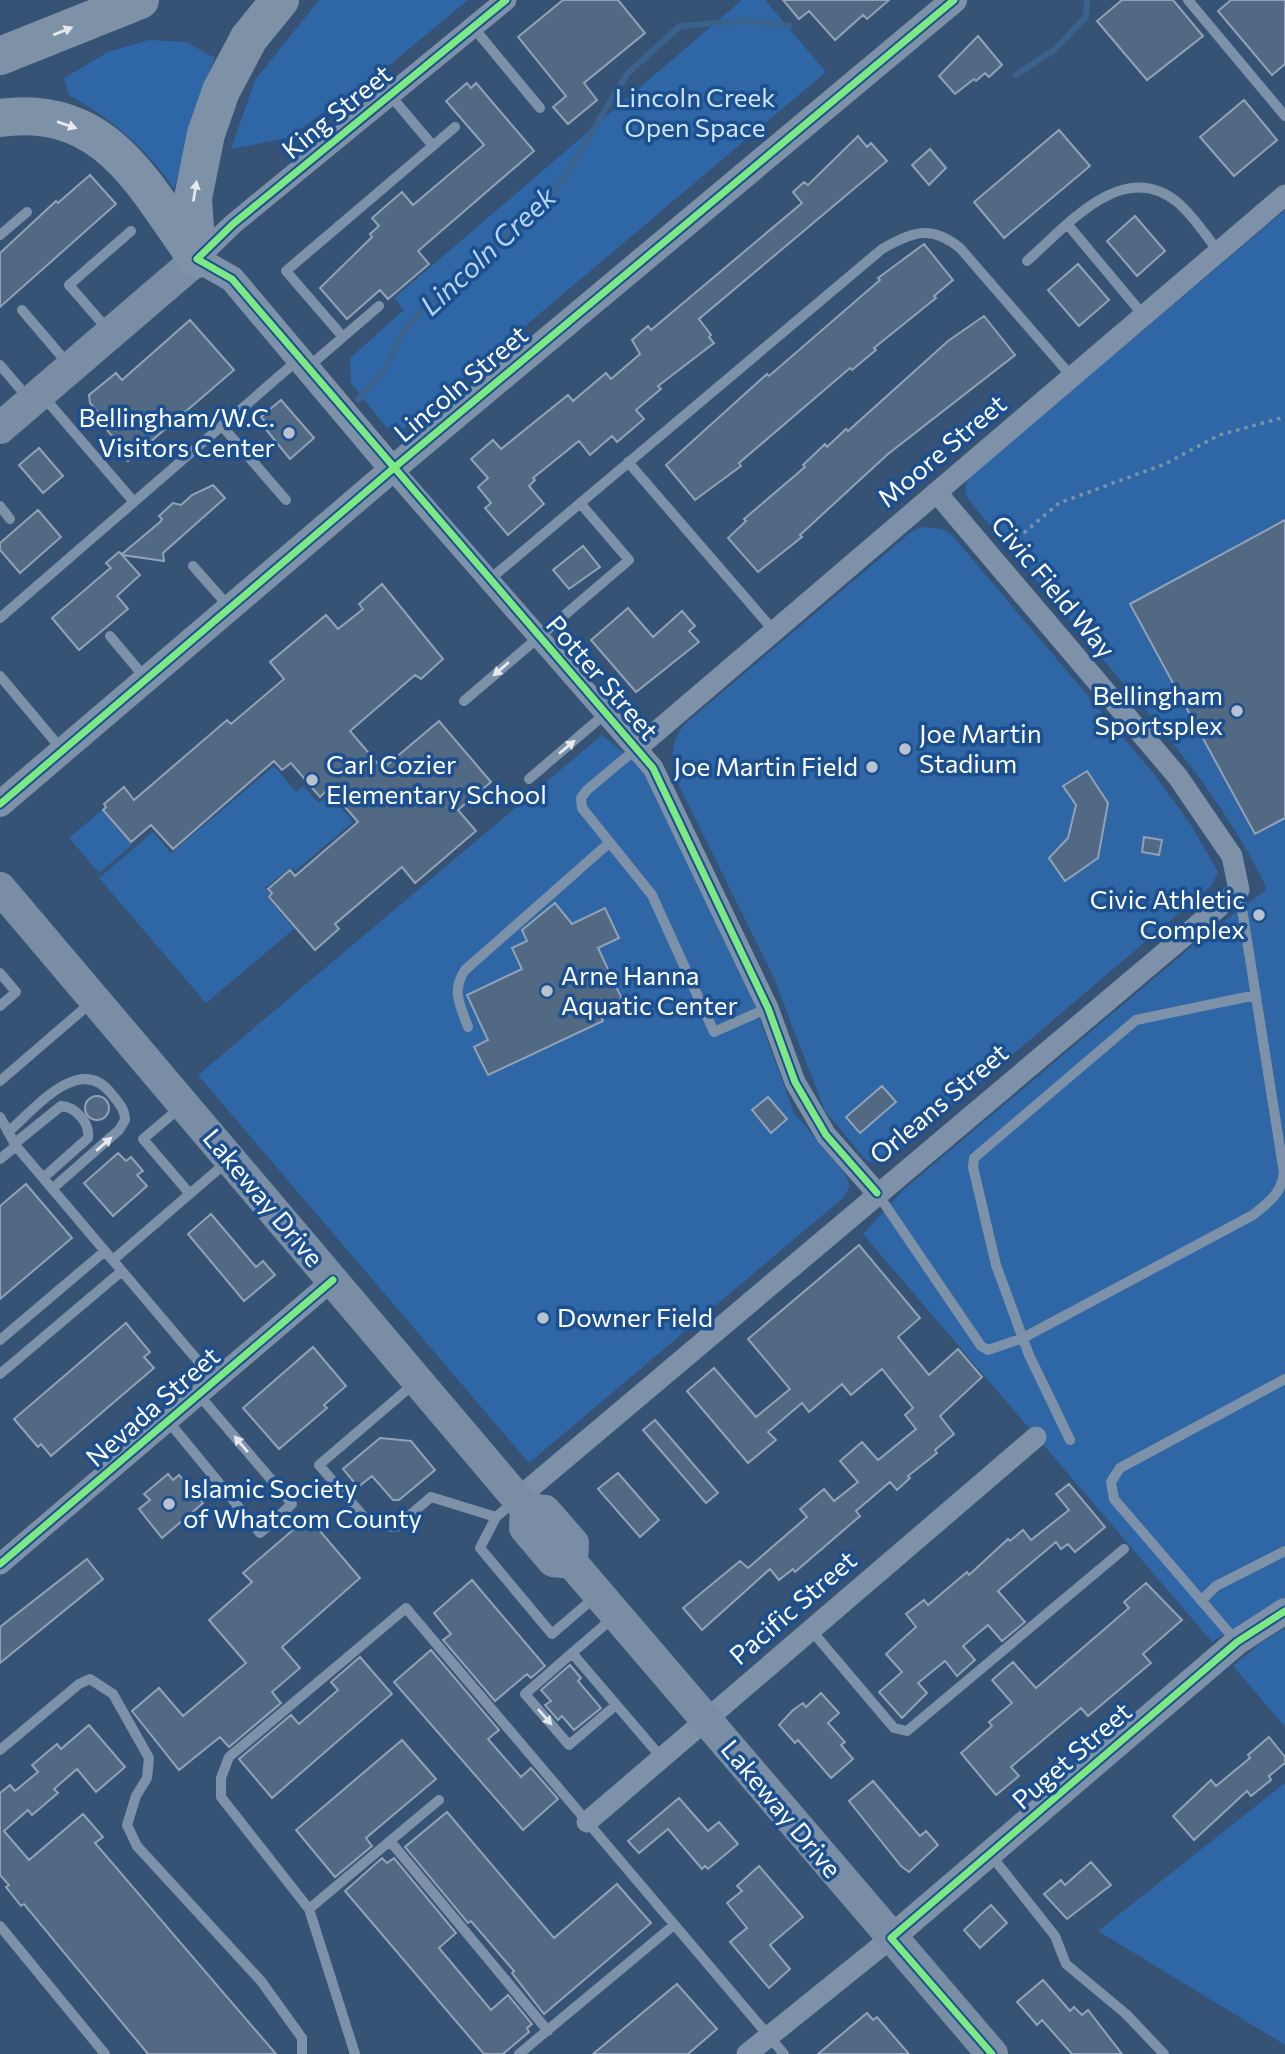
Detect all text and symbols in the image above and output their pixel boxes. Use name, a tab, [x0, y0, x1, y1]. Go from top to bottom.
one-way arrow	[53, 26, 74, 37]
street label: King Street	[275, 57, 397, 164]
park label: Lincoln Creek Open Space	[615, 81, 775, 142]
one-way arrow	[56, 120, 77, 130]
water label: Lincoln Creek	[412, 178, 563, 322]
one-way arrow	[190, 180, 201, 202]
street label: Lincoln Street	[387, 318, 533, 448]
street label: Moore Street	[871, 387, 1012, 513]
place label: Bellingham/W.C. Visitors Center	[79, 401, 275, 462]
marker: Bellingham/W.C. Visitors Center	[281, 425, 297, 441]
street label: Civic Field Way	[986, 509, 1123, 663]
street label: Potter Street	[541, 608, 666, 746]
one-way arrow	[492, 661, 510, 677]
place label: Bellingham Sportsplex	[1092, 679, 1223, 740]
marker: Bellingham Sportsplex	[1229, 703, 1245, 719]
place label: Joe Martin Stadium	[919, 717, 1042, 778]
one-way arrow	[558, 739, 576, 755]
marker: Joe Martin Stadium	[897, 741, 913, 757]
place label: Carl Cozier Elementary School	[326, 748, 547, 809]
place label: Joe Martin Field	[673, 750, 858, 781]
marker: Joe Martin Field	[864, 759, 880, 775]
marker: Carl Cozier Elementary School	[304, 772, 320, 788]
place label: Civic Athletic Complex	[1090, 883, 1245, 944]
marker: Civic Athletic Complex	[1251, 907, 1267, 923]
place label: Arne Hanna Aquatic Center	[561, 959, 738, 1020]
marker: Arne Hanna Aquatic Center	[539, 983, 555, 999]
street label: Orleans Street	[863, 1036, 1013, 1170]
street label: Lakeway Drive	[197, 1122, 331, 1272]
one-way arrow	[95, 1137, 112, 1152]
place label: Downer Field	[557, 1301, 713, 1332]
marker: Downer Field	[535, 1310, 551, 1326]
street label: Nevada Street	[79, 1339, 225, 1472]
one-way arrow	[233, 1435, 249, 1453]
place label: Islamic Society of Whatcom County	[183, 1472, 422, 1533]
marker: Islamic Society of Whatcom County	[161, 1496, 177, 1512]
street label: Pacific Street	[722, 1543, 862, 1670]
street label: Puget Street	[1005, 1695, 1137, 1815]
one-way arrow	[537, 1708, 553, 1726]
street label: Lakeway Drive	[715, 1733, 849, 1883]

